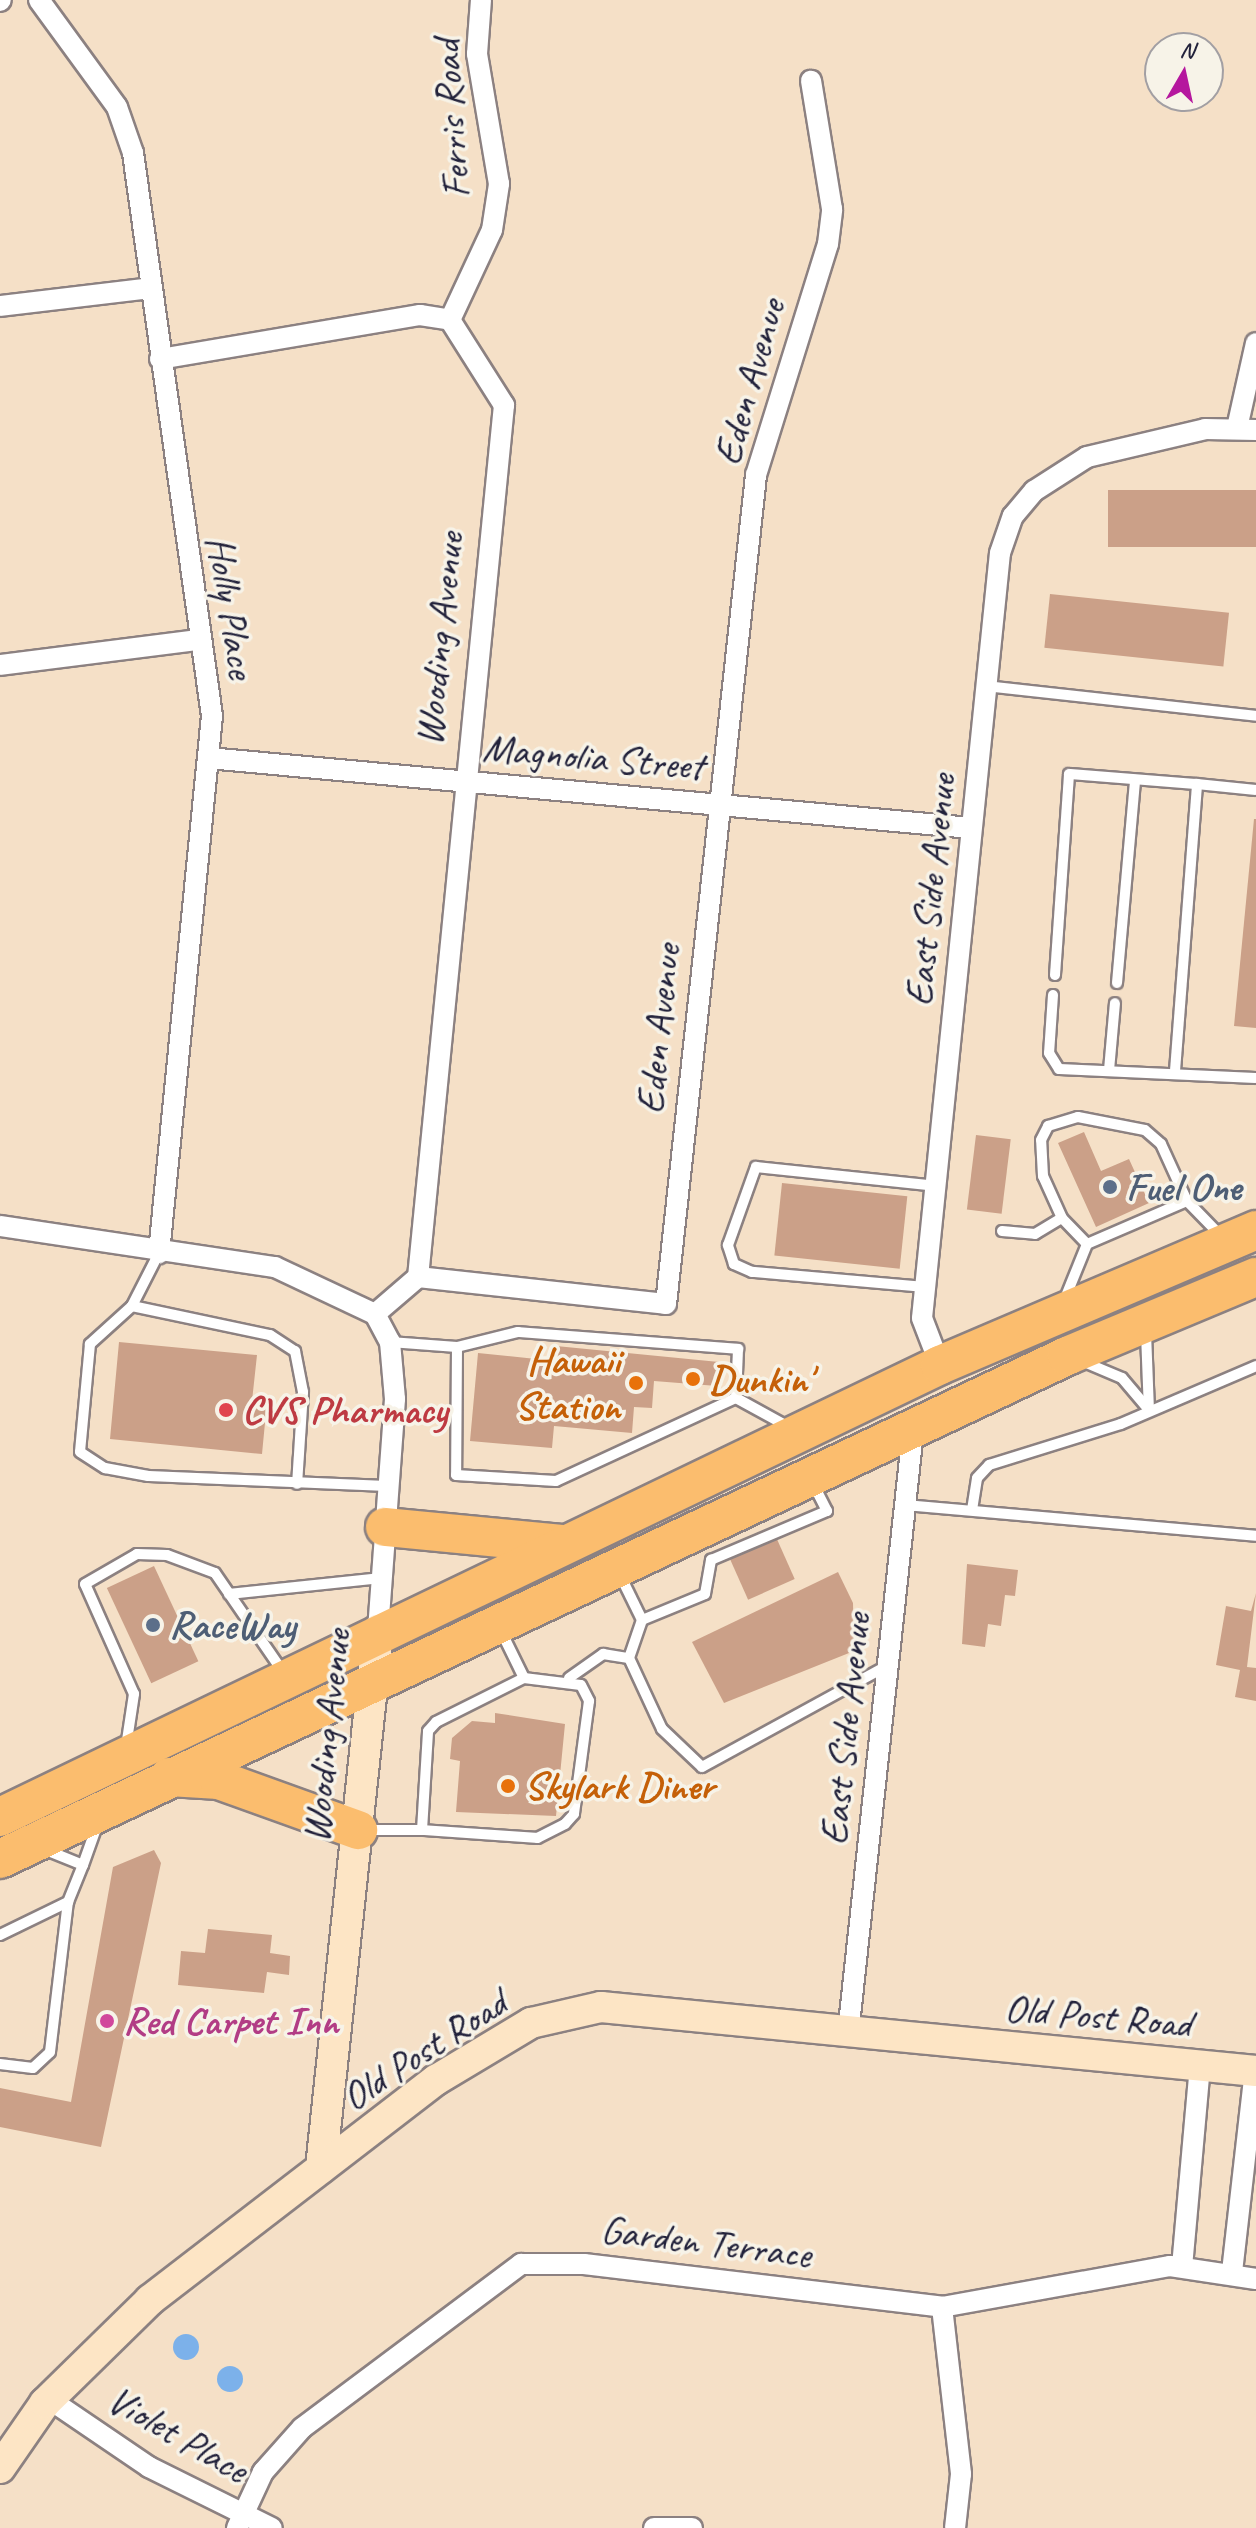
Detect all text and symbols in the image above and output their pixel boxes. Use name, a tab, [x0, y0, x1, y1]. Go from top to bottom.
north arrow	[1144, 32, 1224, 112]
text: N	[1179, 35, 1196, 65]
street label: Ferris Road	[422, 39, 480, 199]
street label: Eden Avenue	[703, 294, 795, 470]
street label: Wooding Avenue	[404, 530, 474, 748]
street label: Holly Place	[196, 532, 266, 682]
street label: Magnolia Street	[481, 723, 705, 791]
street label: East Side Avenue	[894, 772, 966, 1008]
street label: Eden Avenue	[625, 942, 691, 1116]
place label: Fuel One	[1126, 1163, 1241, 1211]
marker: Fuel One	[1101, 1178, 1119, 1196]
place label: Hawaii Station	[514, 1336, 620, 1430]
place label: Dunkin'	[709, 1355, 811, 1403]
marker: Dunkin'	[684, 1370, 702, 1388]
marker: Hawaii Station	[627, 1374, 645, 1392]
place label: CVS Pharmacy	[242, 1386, 447, 1434]
marker: CVS Pharmacy	[217, 1401, 235, 1419]
place label: RaceWay	[169, 1601, 295, 1649]
street label: East Side Avenue	[809, 1611, 881, 1847]
marker: RaceWay	[144, 1616, 162, 1634]
street label: Wooding Avenue	[291, 1627, 361, 1845]
place label: Skylark Diner	[524, 1762, 715, 1810]
marker: Skylark Diner	[499, 1777, 517, 1795]
street label: Old Post Road	[332, 1979, 516, 2121]
street label: Old Post Road	[1002, 1984, 1194, 2048]
place label: Red Carpet Inn	[123, 1997, 339, 2045]
marker: Red Carpet Inn	[98, 2012, 116, 2030]
street label: Garden Terrace	[600, 2205, 812, 2279]
street label: Violet Place	[99, 2375, 257, 2493]

